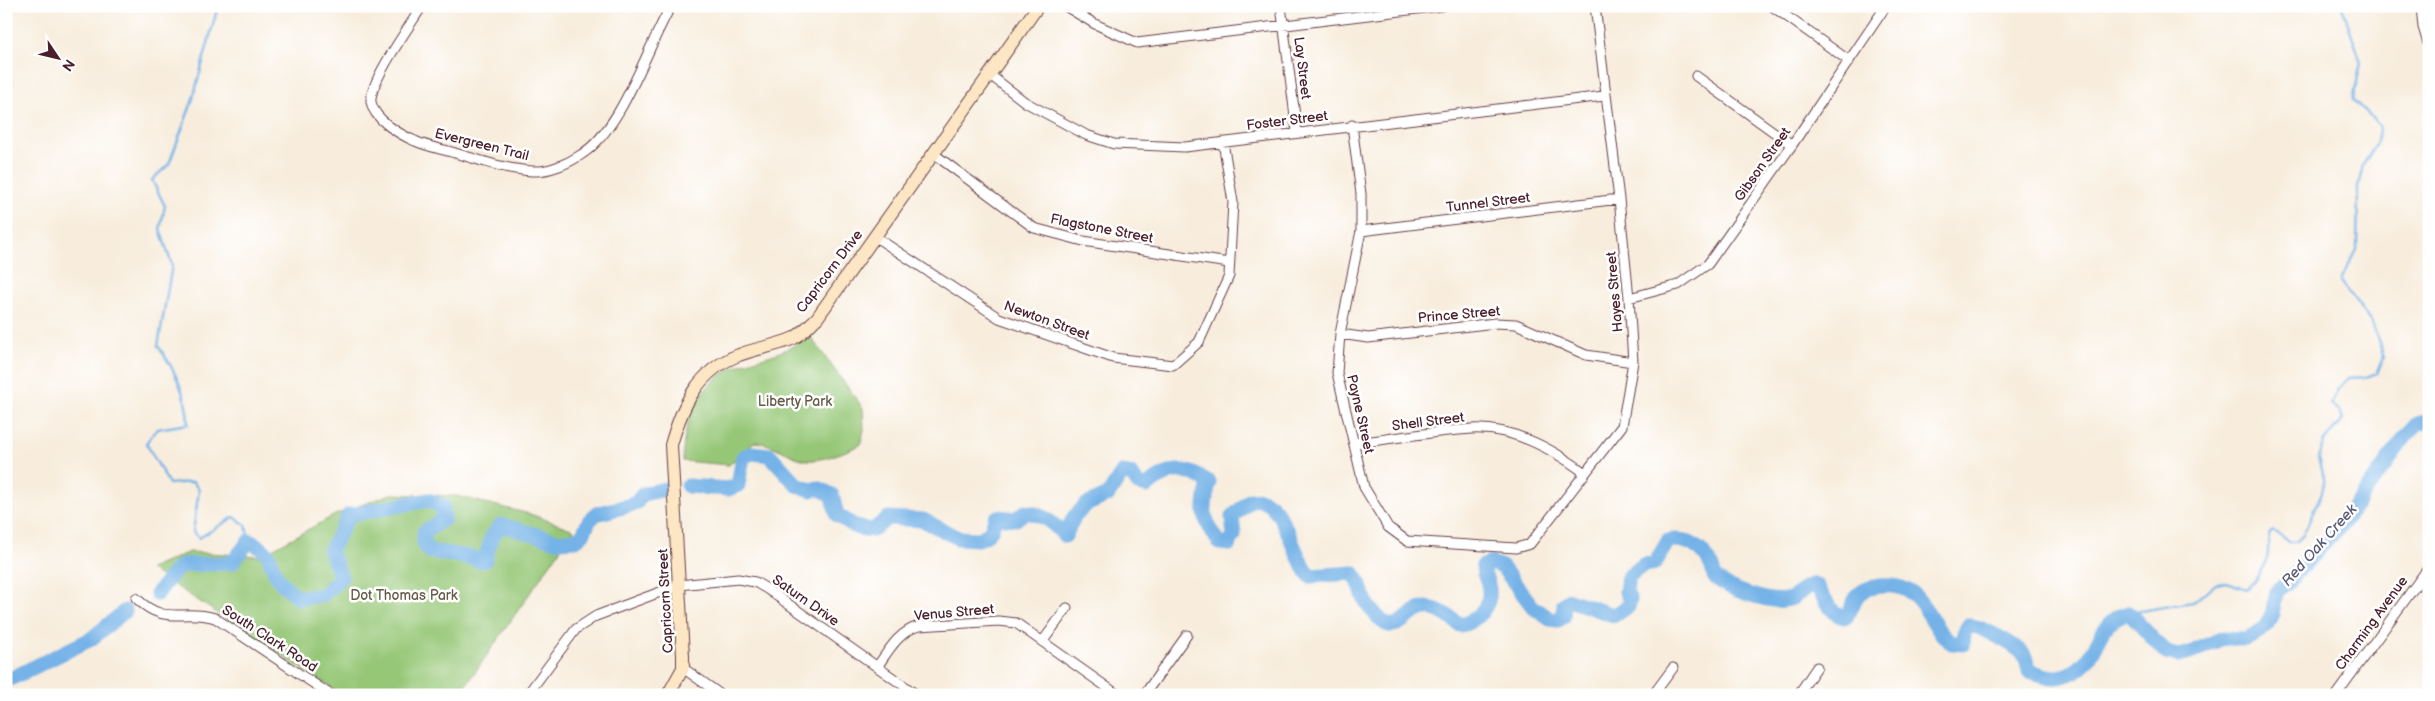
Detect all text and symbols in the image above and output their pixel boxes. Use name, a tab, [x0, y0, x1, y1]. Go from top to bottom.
north arrow	[32, 32, 82, 82]
street label: Lay Street	[1290, 36, 1315, 101]
text: N	[58, 56, 78, 74]
street label: Foster Street	[1245, 107, 1329, 134]
street label: Gibson Street	[1731, 123, 1795, 205]
street label: Evergreen Trail	[433, 125, 531, 164]
street label: Tunnel Street	[1445, 189, 1532, 216]
street label: Flagstone Street	[1049, 210, 1155, 247]
street label: Capricorn Drive	[793, 227, 866, 316]
street label: Hayes Street	[1602, 250, 1626, 333]
street label: Newton Street	[1002, 297, 1093, 344]
street label: Prince Street	[1417, 302, 1502, 327]
street label: Payne Street	[1343, 373, 1378, 456]
park label: Liberty Park	[758, 393, 832, 410]
street label: Shell Street	[1391, 409, 1466, 434]
water label: Red Oak Creek	[2277, 500, 2362, 590]
street label: Capricorn Street	[654, 548, 677, 654]
street label: Saturn Drive	[769, 571, 843, 630]
street label: Charming Avenue	[2332, 573, 2411, 674]
park label: Dot Thomas Park	[350, 587, 458, 604]
street label: Venus Street	[913, 600, 996, 624]
street label: South Clark Road	[219, 601, 321, 676]

